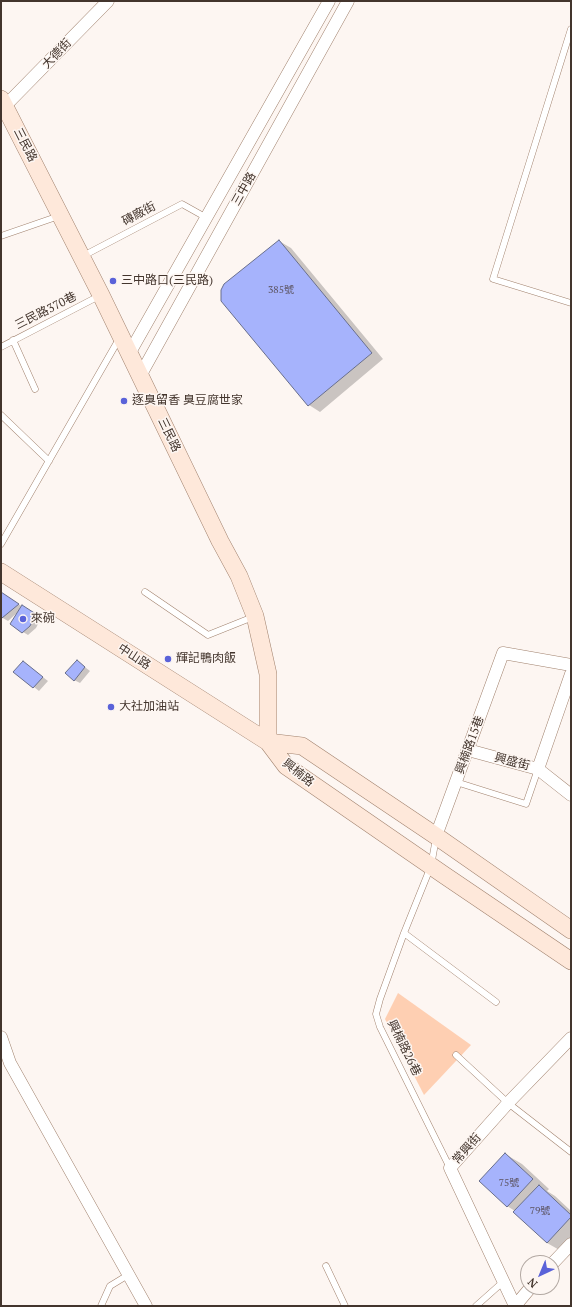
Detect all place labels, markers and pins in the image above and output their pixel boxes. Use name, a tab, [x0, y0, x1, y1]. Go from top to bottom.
place label: 三中路口(三民路)	[121, 274, 213, 288]
marker: 三中路口(三民路)	[108, 276, 118, 286]
place label: 逐臭留香 臭豆腐世家	[132, 394, 243, 408]
marker: 逐臭留香 臭豆腐世家	[119, 396, 129, 406]
place label: 來碗	[31, 612, 55, 626]
marker: 來碗	[18, 614, 28, 624]
place label: 輝記鴨肉飯	[176, 652, 236, 666]
marker: 輝記鴨肉飯	[163, 654, 173, 664]
place label: 大社加油站	[119, 700, 179, 714]
marker: 大社加油站	[106, 702, 116, 712]

